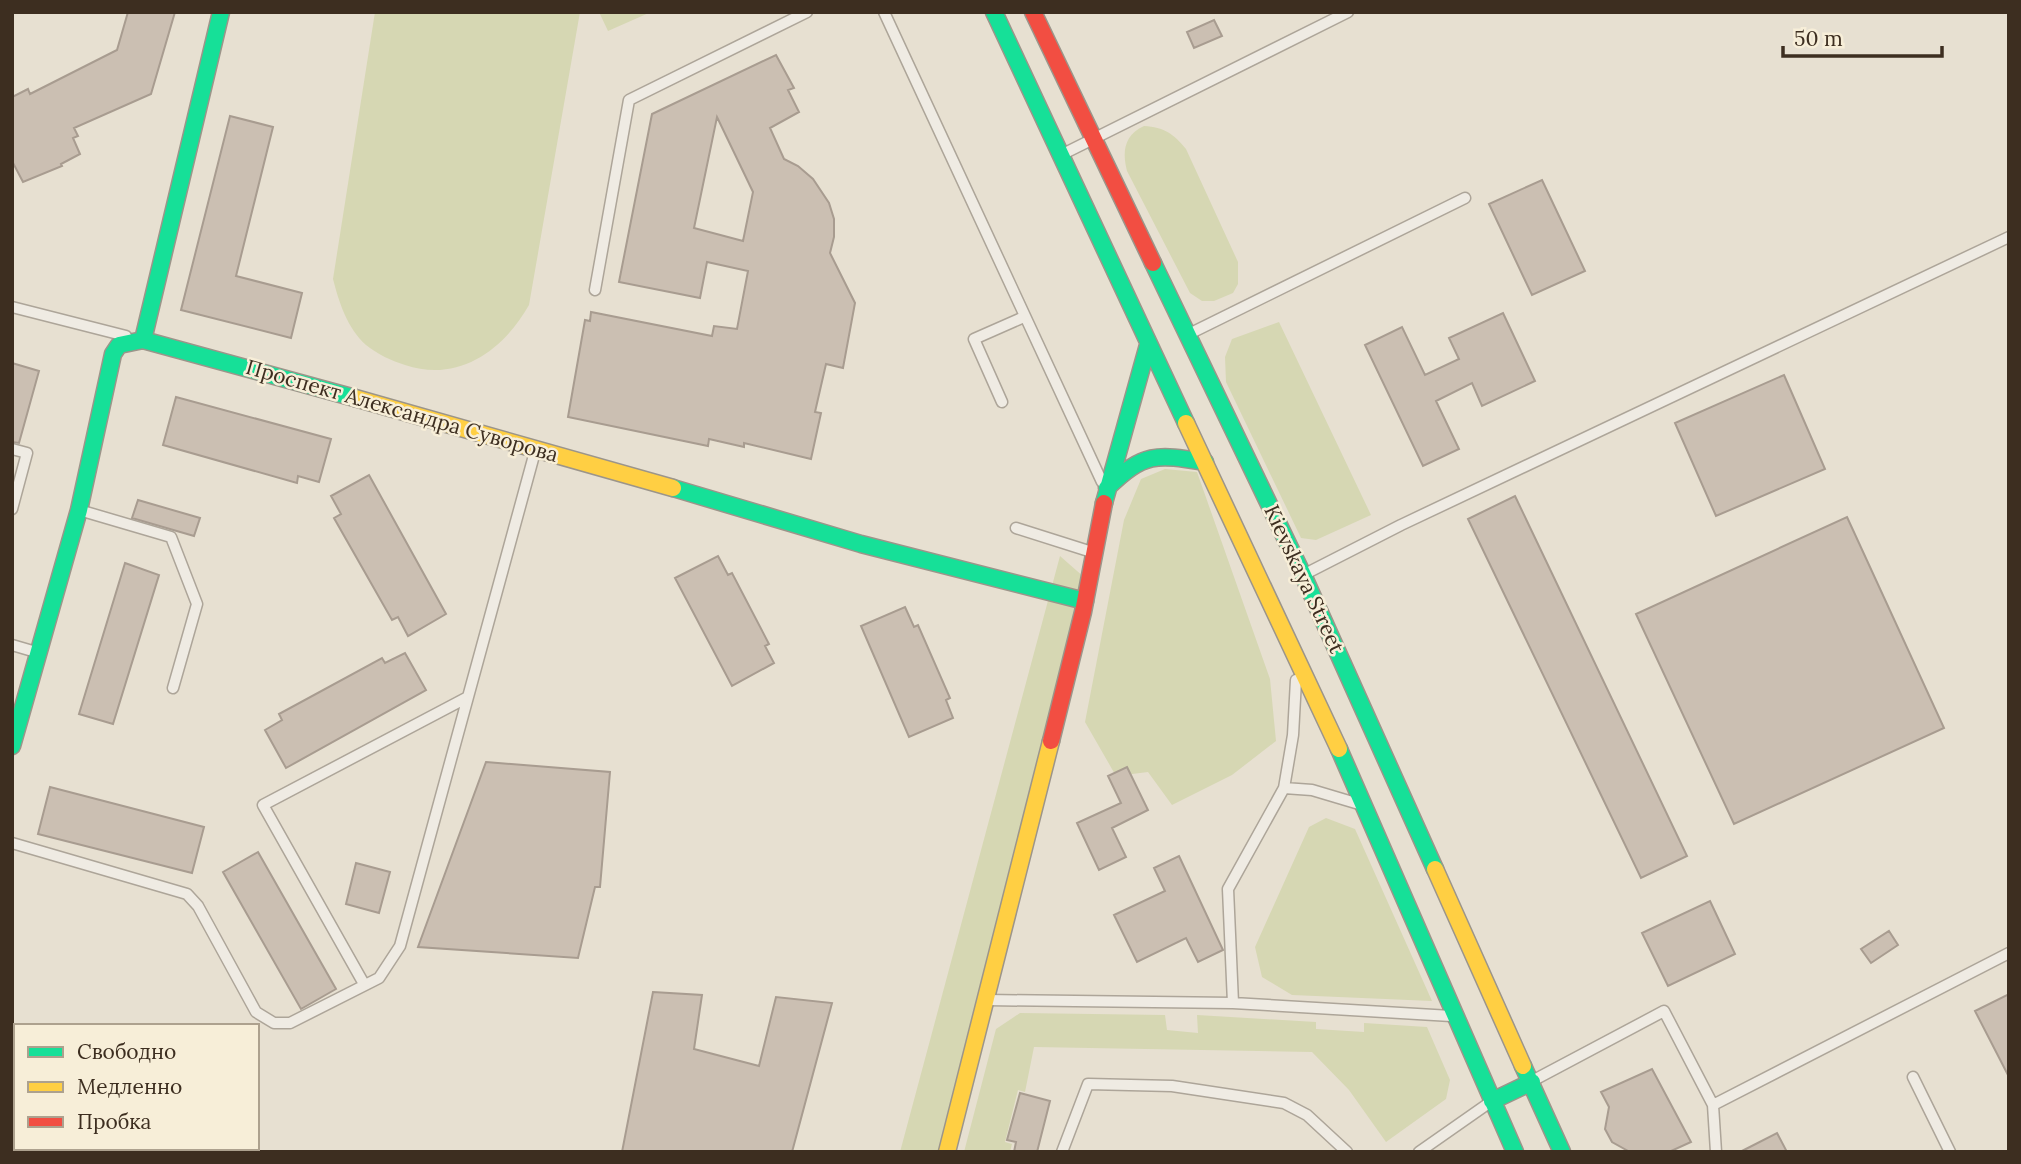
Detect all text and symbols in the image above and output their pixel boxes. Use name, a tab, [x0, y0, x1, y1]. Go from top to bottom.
scale bar	[1783, 14, 1942, 58]
text: 50 m	[1794, 25, 1843, 52]
street label: Проспект Александра Суворова	[243, 353, 561, 468]
street label: Kievskaya Street	[1258, 500, 1351, 658]
legend	[14, 1024, 259, 1150]
text: Свободно	[77, 1038, 176, 1065]
text: Медленно	[77, 1073, 182, 1100]
text: Пробка	[77, 1108, 152, 1135]

